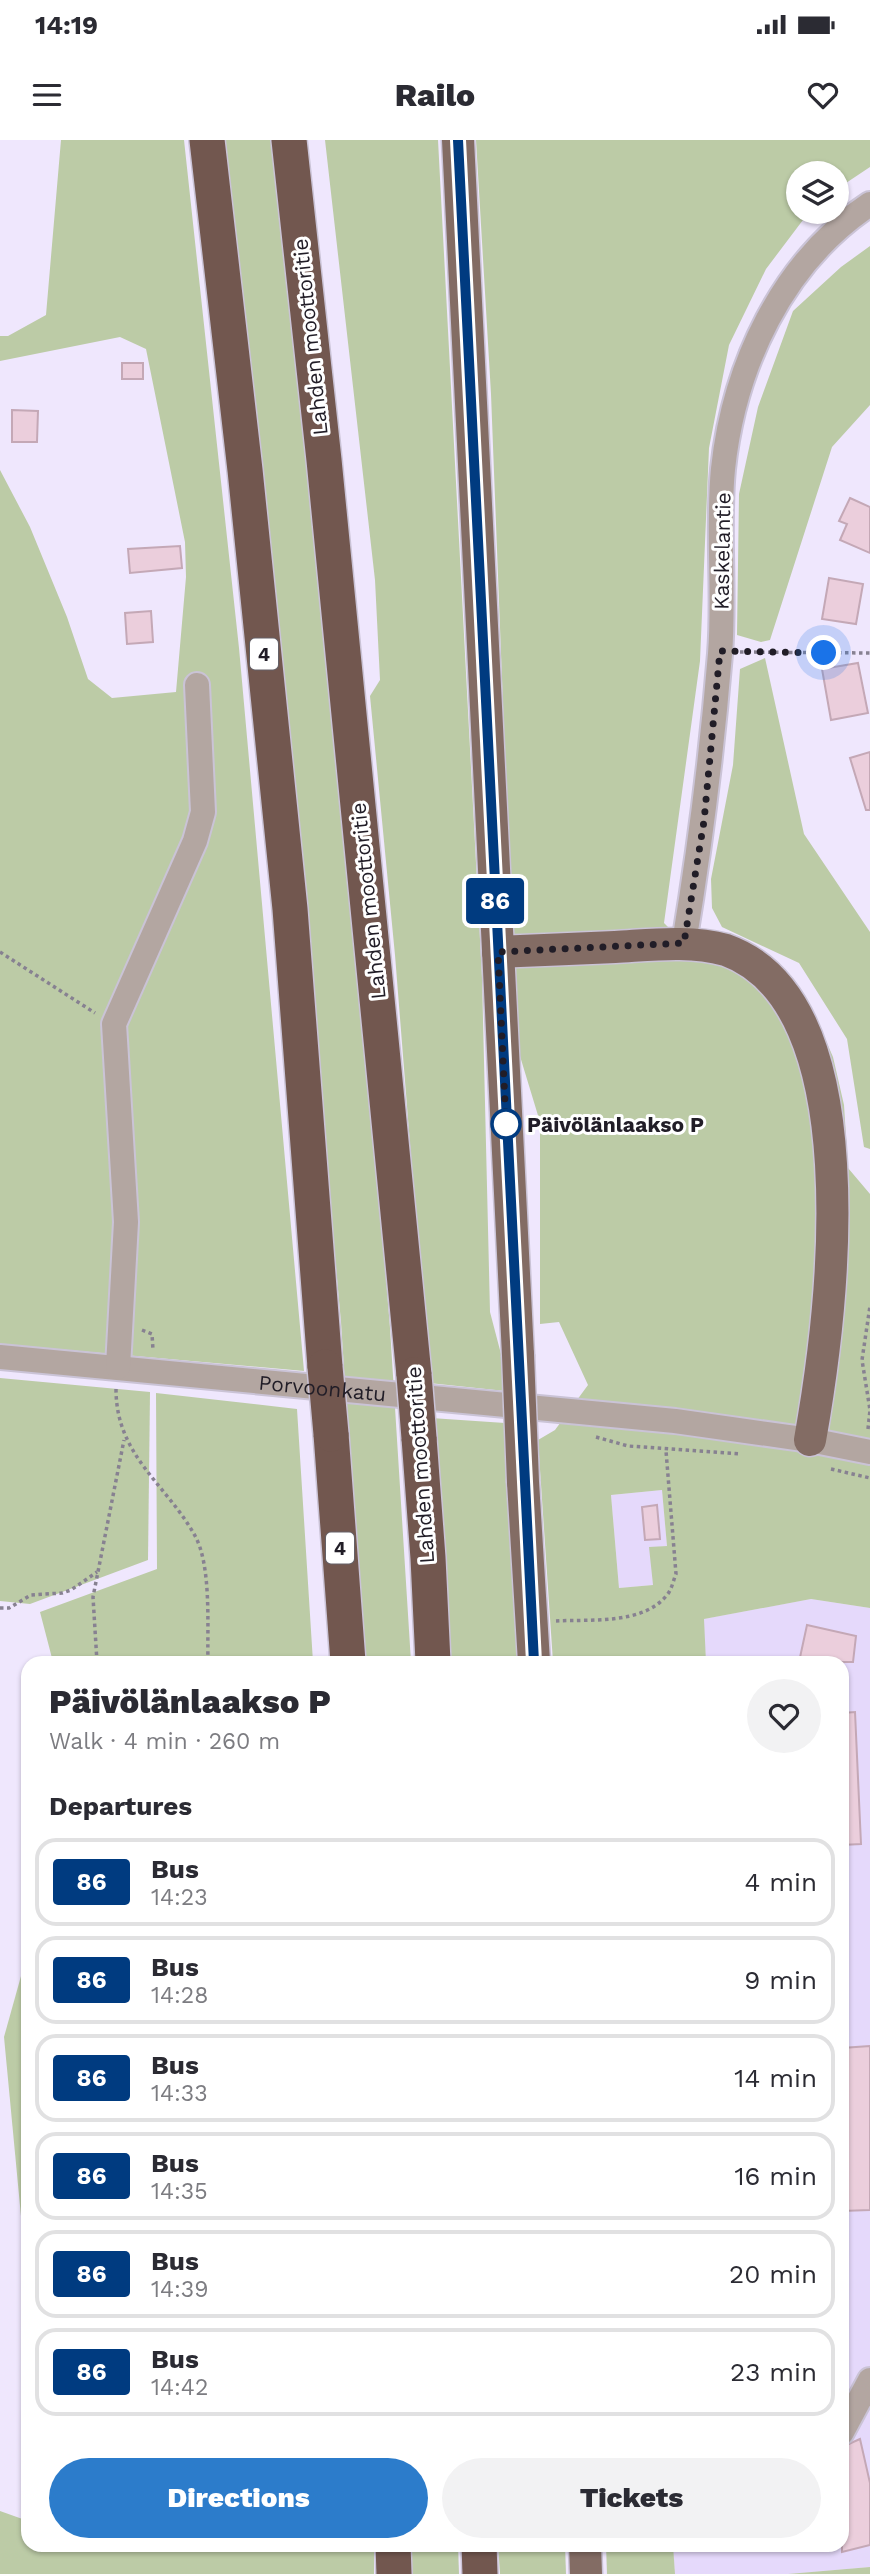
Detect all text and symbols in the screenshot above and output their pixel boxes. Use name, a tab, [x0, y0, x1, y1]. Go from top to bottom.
text: 14:19	[35, 10, 98, 40]
icon: menu	[28, 76, 66, 114]
text: Railo	[395, 76, 475, 114]
icon: heart	[804, 76, 842, 114]
map controls	[786, 161, 849, 224]
button: layers	[786, 161, 849, 224]
street label: Lahden moottoritie	[287, 238, 333, 436]
street label: Kaskelantie	[708, 492, 736, 610]
your location	[806, 635, 841, 670]
road number: 4	[250, 639, 278, 670]
street label: Lahden moottoritie	[345, 802, 391, 1000]
line badge: 86	[463, 878, 526, 924]
text: 86	[480, 887, 510, 915]
marker: Päivölänlaakso P	[491, 1109, 521, 1139]
place label: Päivölänlaakso P	[527, 1112, 704, 1137]
street label: Lahden moottoritie	[401, 1366, 439, 1564]
street label: Porvoonkatu	[258, 1369, 387, 1406]
road number: 4	[326, 1532, 354, 1564]
button: heart	[747, 1679, 821, 1753]
text: Päivölänlaakso P	[49, 1682, 331, 1721]
text: Walk · 4 min · 260 m	[49, 1728, 280, 1755]
text: Departures	[49, 1791, 192, 1821]
text: Bus	[151, 1854, 199, 1884]
text: 4 min	[744, 1867, 817, 1897]
text: 86	[77, 1868, 106, 1896]
text: 14:23	[151, 1884, 208, 1911]
text: Bus	[151, 1952, 199, 1982]
text: 9 min	[744, 1965, 817, 1995]
text: 86	[77, 1966, 106, 1994]
text: 14:28	[151, 1982, 208, 2009]
text: Bus	[151, 2050, 199, 2080]
text: 14 min	[734, 2063, 817, 2093]
text: 86	[77, 2064, 106, 2092]
text: 14:33	[151, 2080, 208, 2107]
text: Bus	[151, 2148, 199, 2178]
text: 16 min	[734, 2161, 817, 2191]
text: 86	[77, 2162, 106, 2190]
text: 14:35	[151, 2178, 208, 2205]
text: Bus	[151, 2246, 199, 2276]
text: 20 min	[729, 2259, 817, 2289]
text: 86	[77, 2260, 106, 2288]
text: 14:39	[151, 2276, 208, 2303]
text: Bus	[151, 2344, 199, 2374]
text: 23 min	[730, 2357, 817, 2387]
text: 86	[77, 2358, 106, 2386]
text: 14:42	[151, 2374, 208, 2401]
button: Directions	[49, 2458, 428, 2538]
button: Tickets	[442, 2458, 821, 2538]

